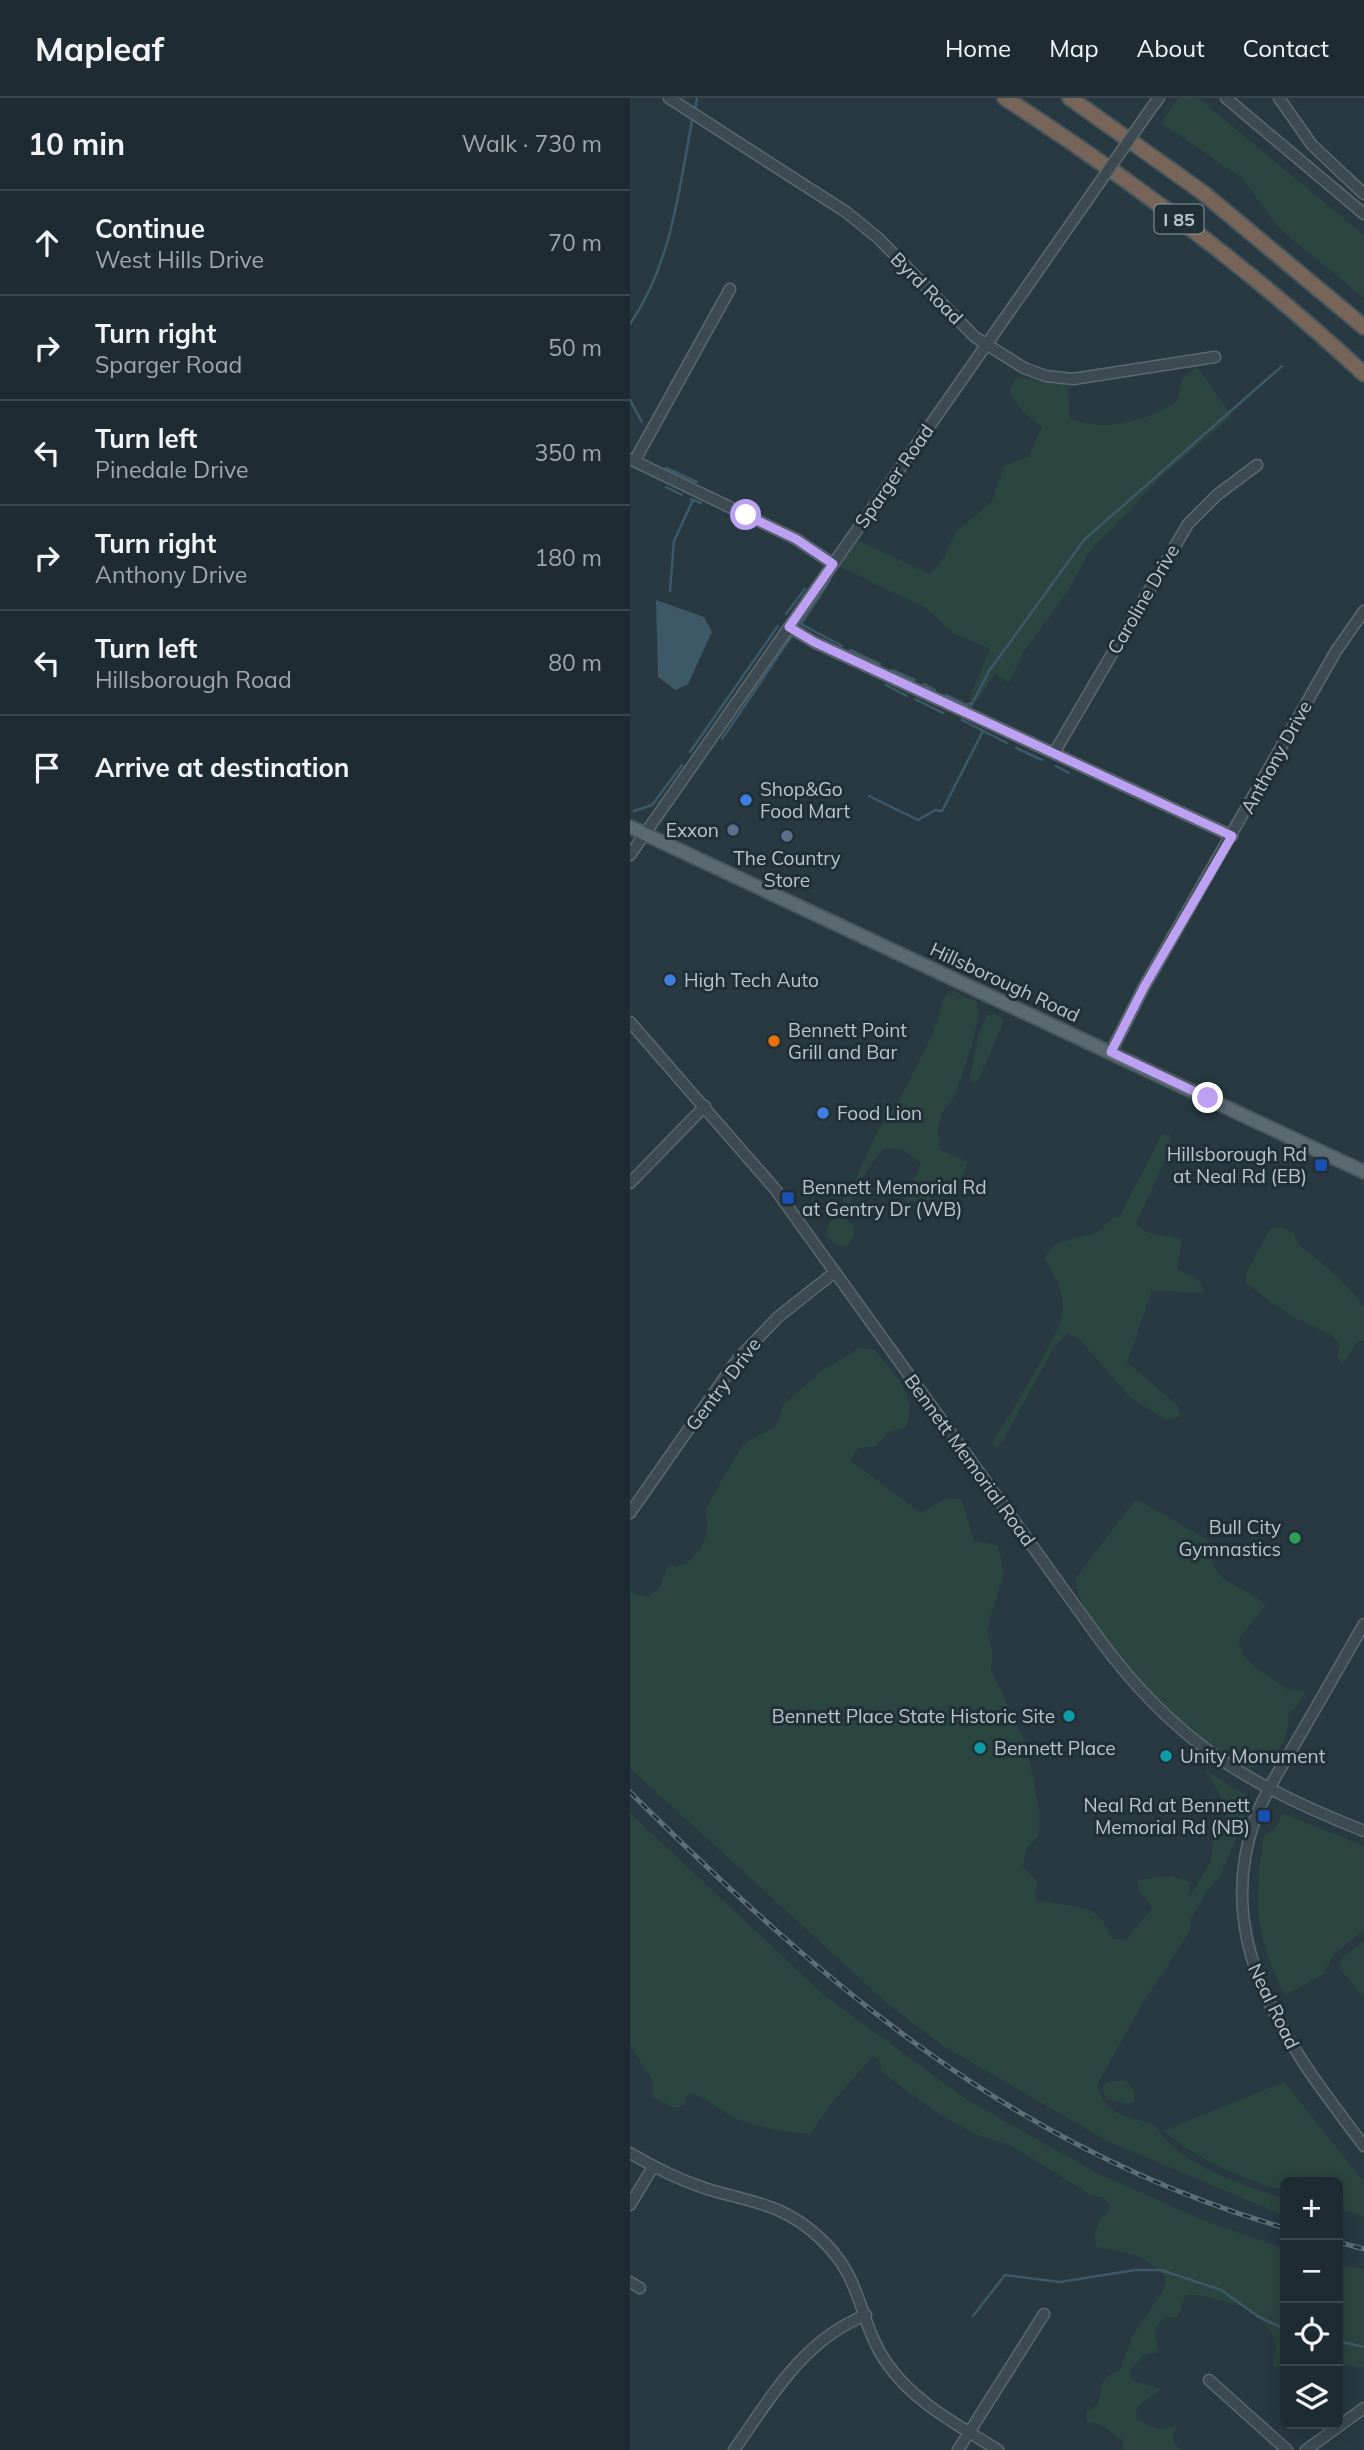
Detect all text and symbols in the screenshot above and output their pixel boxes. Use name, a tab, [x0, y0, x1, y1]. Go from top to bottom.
text: Mapleaf	[35, 28, 164, 69]
text: Home	[945, 33, 1011, 63]
text: Map	[1049, 33, 1099, 63]
text: About	[1137, 33, 1205, 63]
text: Contact	[1243, 33, 1329, 63]
text: 10 min	[28, 125, 125, 163]
text: Walk · 730 m	[462, 129, 602, 158]
road number: I 85	[1154, 204, 1204, 234]
text: Continue	[95, 212, 205, 245]
icon: ahead	[28, 224, 66, 262]
text: 70 m	[548, 228, 602, 257]
text: West Hills Drive	[95, 245, 264, 274]
street label: Byrd Road	[886, 247, 968, 329]
text: Turn right	[95, 317, 216, 350]
icon: right	[28, 329, 66, 367]
text: 50 m	[548, 333, 602, 362]
text: Sparger Road	[95, 350, 242, 379]
street label: Sparger Road	[849, 419, 939, 533]
text: Turn left	[95, 422, 197, 455]
icon: left	[28, 434, 66, 472]
text: 350 m	[534, 438, 602, 467]
text: Pinedale Drive	[95, 455, 249, 484]
route start	[730, 499, 761, 530]
text: Turn right	[95, 527, 216, 560]
icon: right	[28, 539, 66, 577]
street label: Caroline Drive	[1102, 540, 1184, 658]
text: 180 m	[534, 543, 602, 572]
text: Anthony Drive	[95, 560, 247, 589]
text: Turn left	[95, 632, 197, 665]
icon: left	[28, 644, 66, 682]
text: 80 m	[548, 648, 602, 677]
text: Hillsborough Road	[95, 665, 292, 694]
street label: Anthony Drive	[1235, 696, 1317, 818]
icon: arrive	[28, 749, 66, 787]
text: Arrive at destination	[95, 751, 350, 784]
place label: Shop&Go Food Mart	[760, 777, 850, 823]
marker: Shop&Go Food Mart	[738, 792, 754, 808]
place label: Exxon	[666, 818, 719, 842]
marker: Exxon	[725, 822, 741, 838]
marker: The Country Store	[779, 828, 795, 844]
place label: The Country Store	[733, 846, 841, 892]
street label: Hillsborough Road	[926, 937, 1084, 1027]
place label: High Tech Auto	[684, 968, 819, 992]
marker: High Tech Auto	[662, 972, 678, 988]
place label: Bennett Point Grill and Bar	[788, 1018, 907, 1064]
marker: Bennett Point Grill and Bar	[766, 1033, 782, 1049]
route end	[1192, 1082, 1223, 1113]
place label: Food Lion	[837, 1101, 922, 1125]
marker: Food Lion	[815, 1105, 831, 1121]
place label: Hillsborough Rd at Neal Rd (EB)	[1167, 1142, 1307, 1188]
marker: Hillsborough Rd at Neal Rd (EB)	[1313, 1157, 1329, 1173]
place label: Bennett Memorial Rd at Gentry Dr (WB)	[802, 1175, 987, 1221]
marker: Bennett Memorial Rd at Gentry Dr (WB)	[780, 1190, 796, 1206]
street label: Gentry Drive	[680, 1333, 766, 1435]
street label: Bennett Memorial Road	[899, 1369, 1041, 1551]
place label: Bull City Gymnastics	[1178, 1515, 1281, 1561]
marker: Bull City Gymnastics	[1287, 1530, 1303, 1546]
place label: Bennett Place State Historic Site	[772, 1704, 1055, 1728]
marker: Bennett Place State Historic Site	[1061, 1708, 1077, 1724]
place label: Bennett Place	[994, 1736, 1116, 1760]
marker: Bennett Place	[972, 1740, 988, 1756]
place label: Unity Monument	[1180, 1744, 1326, 1768]
marker: Unity Monument	[1158, 1748, 1174, 1764]
place label: Neal Rd at Bennett Memorial Rd (NB)	[1083, 1793, 1250, 1839]
marker: Neal Rd at Bennett Memorial Rd (NB)	[1256, 1808, 1272, 1824]
street label: Neal Road	[1243, 1959, 1305, 2053]
map controls	[1280, 2177, 1343, 2429]
button: +	[1280, 2177, 1343, 2240]
button: −	[1280, 2240, 1343, 2303]
button: locate	[1280, 2303, 1343, 2366]
button: layers	[1280, 2366, 1343, 2429]

